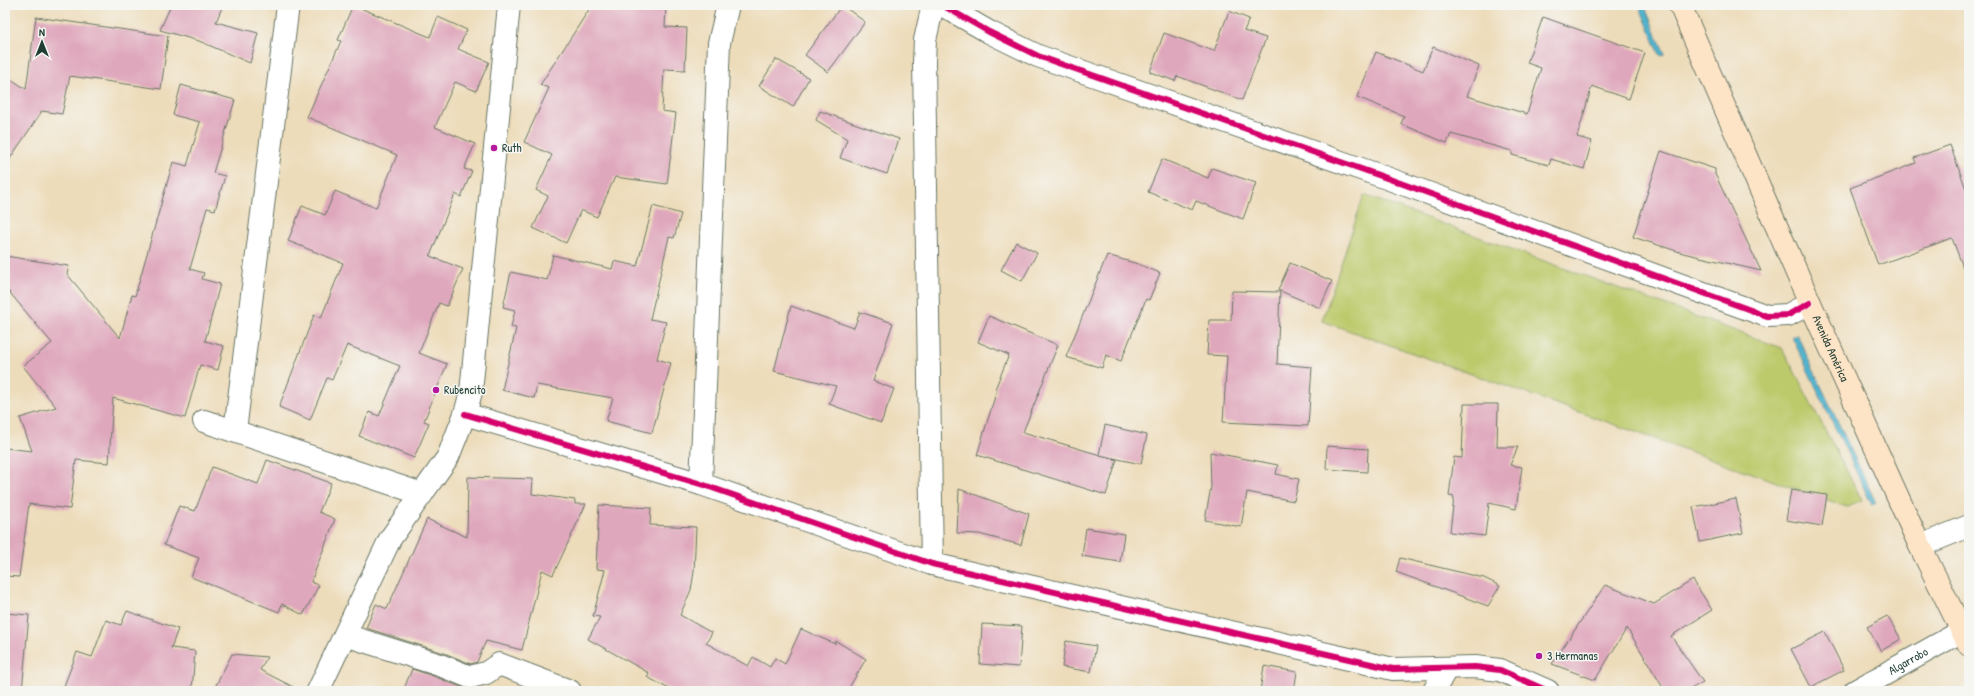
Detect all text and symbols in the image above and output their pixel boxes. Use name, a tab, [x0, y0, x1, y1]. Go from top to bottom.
north arrow	[22, 22, 62, 62]
text: N	[39, 25, 45, 39]
place label: Ruth	[502, 139, 521, 156]
marker: Ruth	[489, 143, 499, 153]
street label: Avenida América	[1809, 312, 1854, 384]
place label: Rubencito	[444, 381, 486, 398]
marker: Rubencito	[431, 385, 441, 395]
street label: Algarrobo	[1885, 643, 1931, 679]
place label: 3 Hermanas	[1547, 647, 1598, 664]
marker: 3 Hermanas	[1534, 651, 1544, 661]

